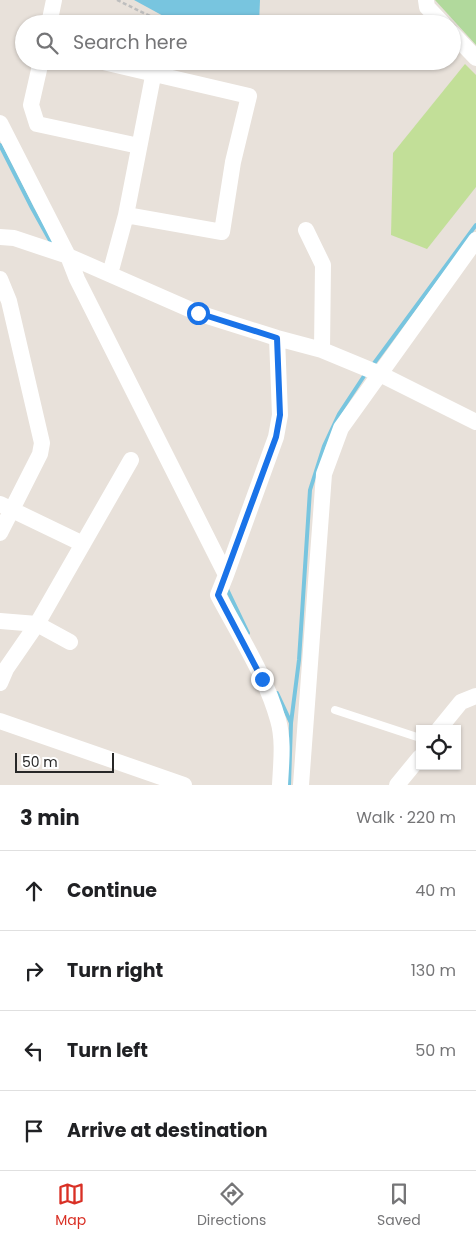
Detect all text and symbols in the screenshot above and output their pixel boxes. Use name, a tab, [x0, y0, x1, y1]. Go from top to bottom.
search box	[15, 15, 461, 70]
icon: search	[33, 29, 61, 57]
text: Search here	[73, 29, 187, 56]
route start	[187, 302, 210, 325]
route end	[251, 668, 274, 691]
map controls	[416, 725, 461, 770]
button: locate	[416, 725, 461, 770]
scale bar	[15, 750, 114, 773]
text: 50 m	[22, 752, 58, 772]
text: 3 min	[20, 803, 80, 832]
text: Walk · 220 m	[356, 806, 456, 829]
icon: ahead	[20, 877, 48, 905]
text: Continue	[67, 877, 157, 904]
text: 40 m	[415, 879, 456, 902]
icon: right	[20, 957, 48, 985]
text: Turn right	[67, 957, 163, 984]
text: 130 m	[411, 959, 456, 982]
icon: left	[20, 1037, 48, 1065]
text: Turn left	[67, 1037, 148, 1064]
text: 50 m	[415, 1039, 456, 1062]
icon: arrive	[20, 1117, 48, 1145]
text: Arrive at destination	[67, 1117, 268, 1144]
tab: Map	[55, 1180, 86, 1231]
tab: Directions	[197, 1180, 266, 1231]
tab: Saved	[377, 1180, 421, 1231]

